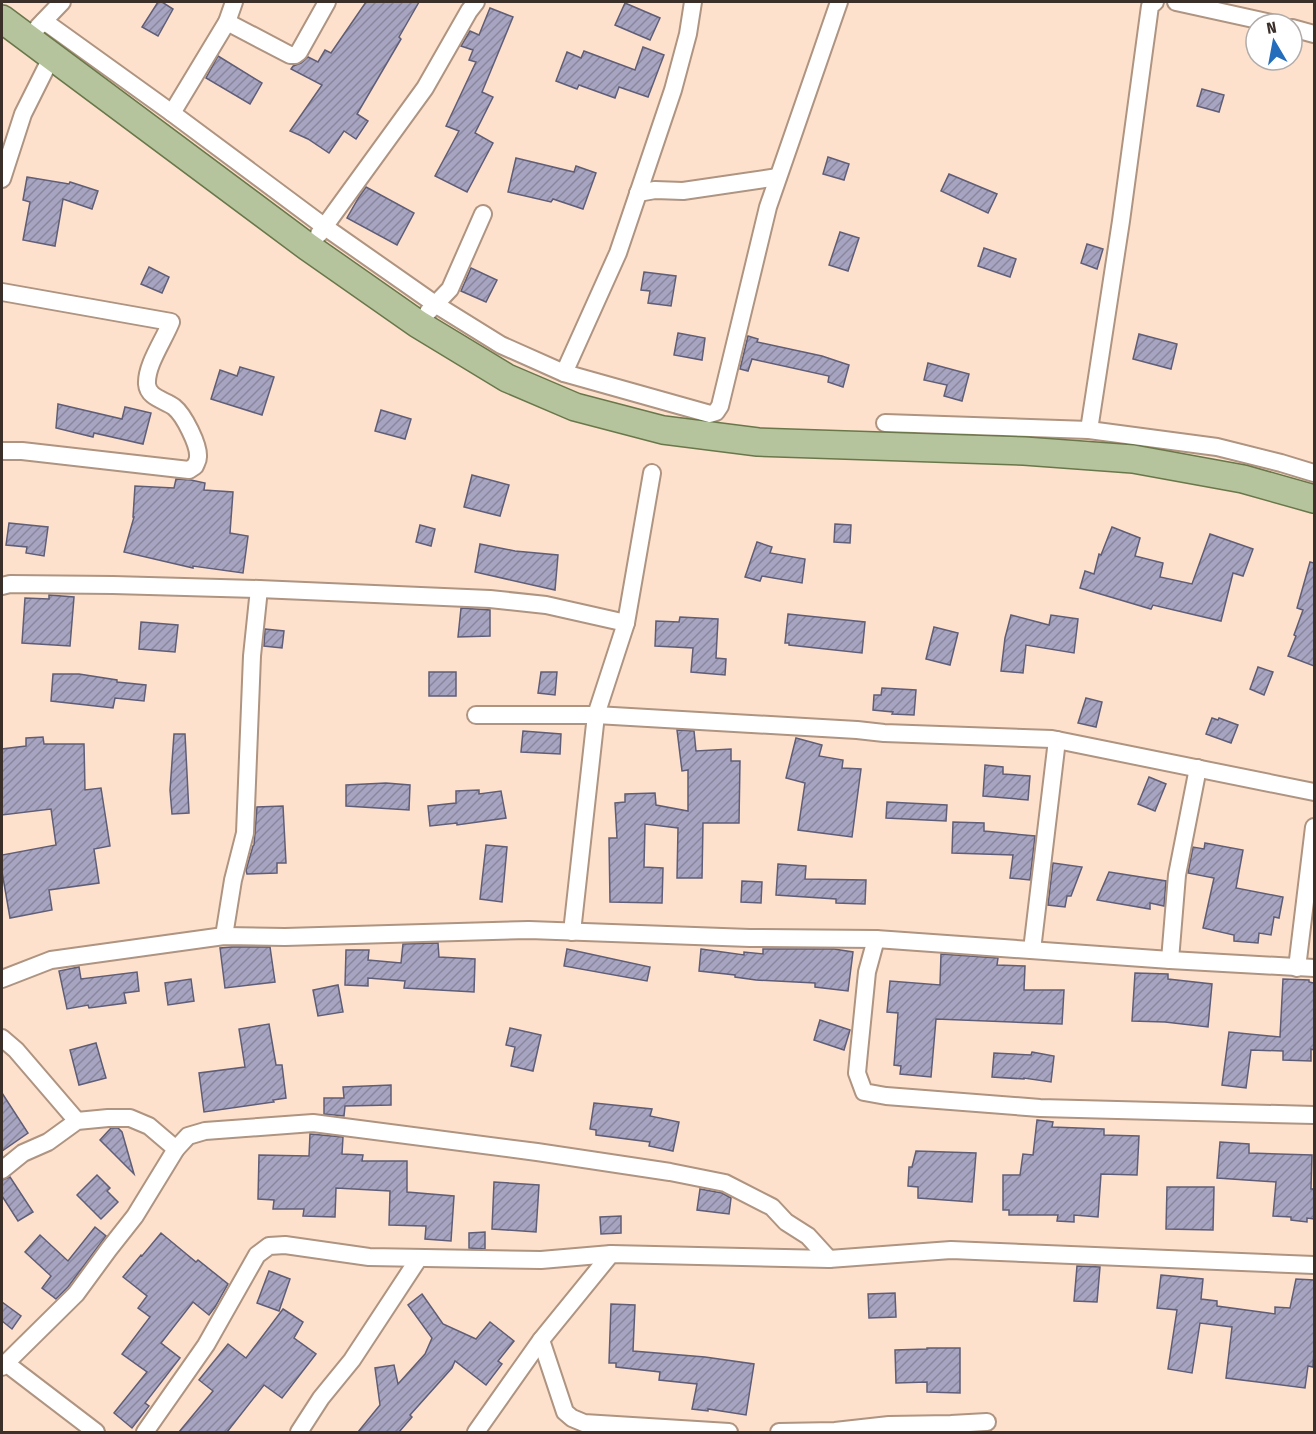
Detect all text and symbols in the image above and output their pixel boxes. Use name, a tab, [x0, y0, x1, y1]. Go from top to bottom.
north arrow	[1244, 12, 1304, 72]
text: N	[1265, 18, 1278, 38]

